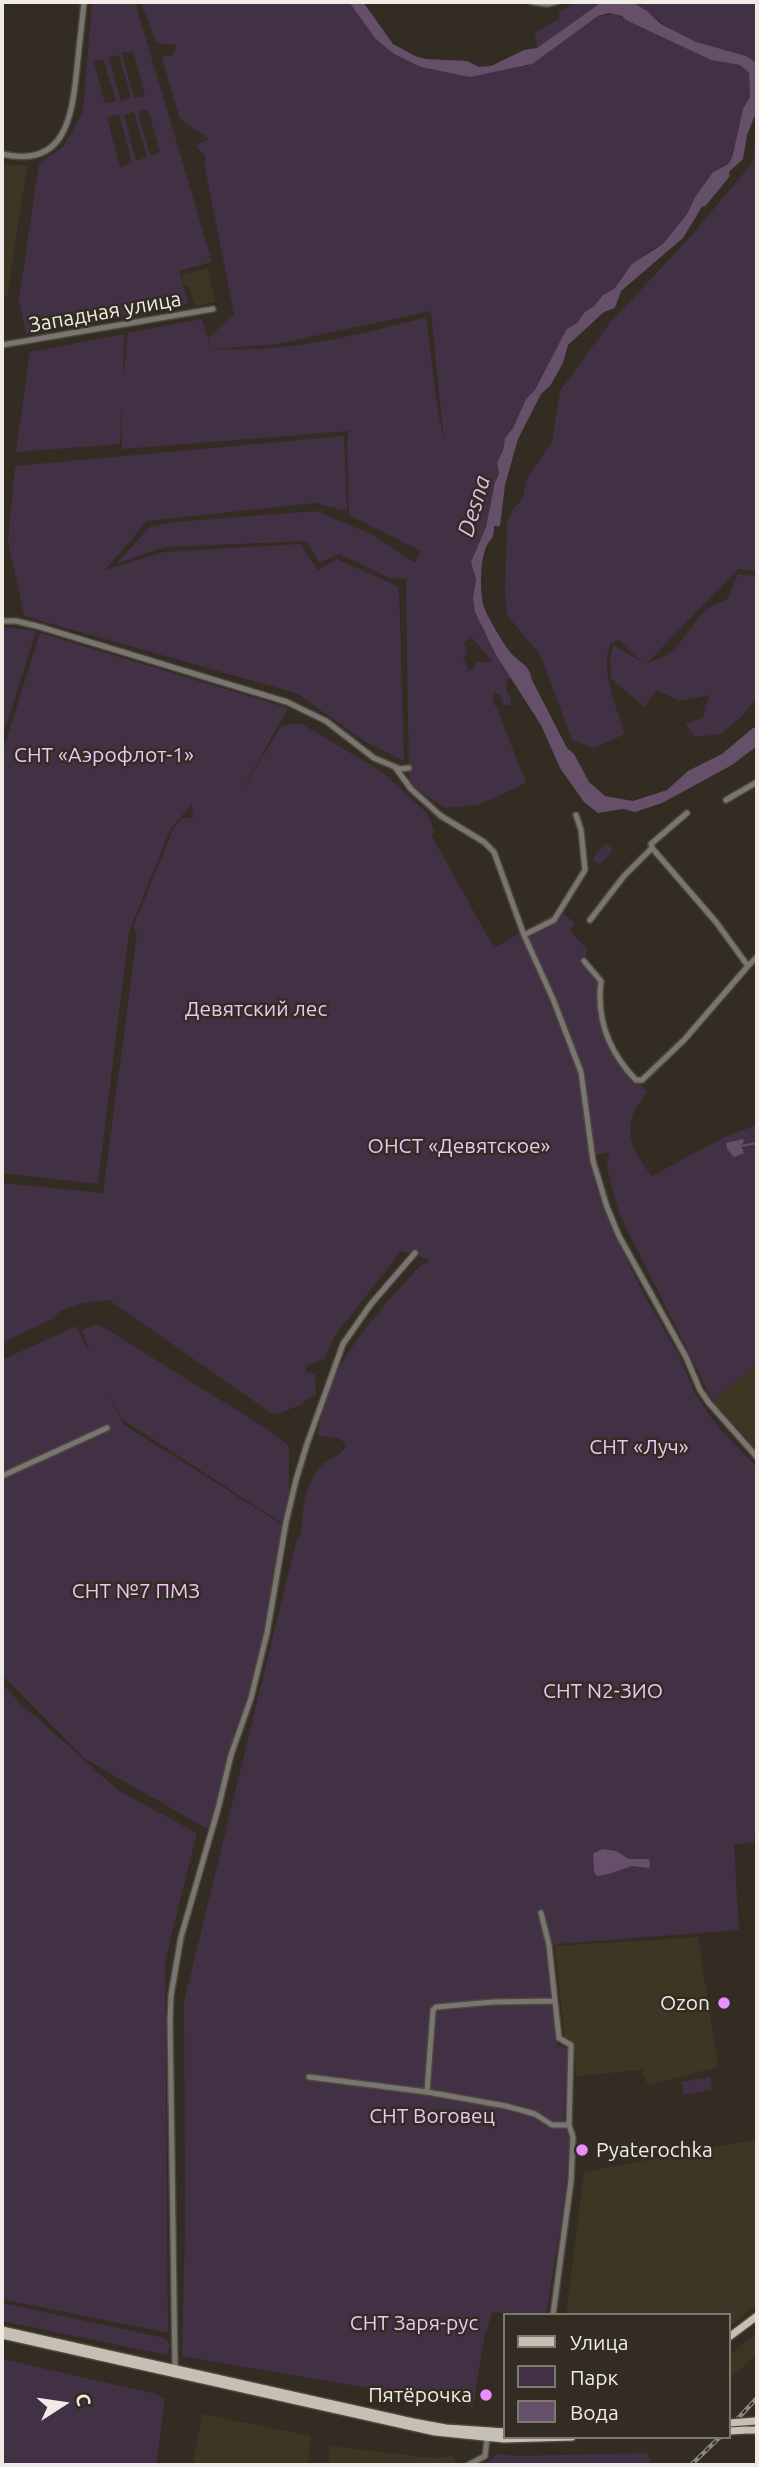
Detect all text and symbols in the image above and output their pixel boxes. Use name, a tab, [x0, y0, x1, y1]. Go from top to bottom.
street label: Западная улица	[27, 286, 183, 338]
water label: Desna	[452, 472, 496, 540]
park label: СНТ «Аэрофлот-1»	[14, 742, 194, 768]
park label: Девятский лес	[185, 996, 327, 1022]
park label: ОНСТ «Девятское»	[368, 1133, 550, 1159]
park label: СНТ «Луч»	[589, 1434, 689, 1460]
park label: СНТ №7 ПМЗ	[72, 1578, 200, 1604]
park label: СНТ N2-ЗИО	[543, 1678, 663, 1704]
place label: Ozon	[660, 1990, 710, 2016]
marker: Ozon	[716, 1995, 732, 2011]
park label: СНТ Воговец	[369, 2103, 495, 2129]
place label: Pyaterochka	[596, 2137, 713, 2163]
marker: Pyaterochka	[574, 2142, 590, 2158]
park label: СНТ Заря-рус	[350, 2310, 478, 2336]
legend	[504, 2313, 731, 2439]
text: Улица	[570, 2330, 628, 2354]
text: Парк	[570, 2365, 618, 2389]
north arrow	[28, 2369, 98, 2439]
place label: Пятёрочка	[368, 2382, 472, 2408]
marker: Пятёрочка	[478, 2387, 494, 2403]
text: С	[72, 2391, 96, 2408]
text: Вода	[570, 2400, 619, 2424]

